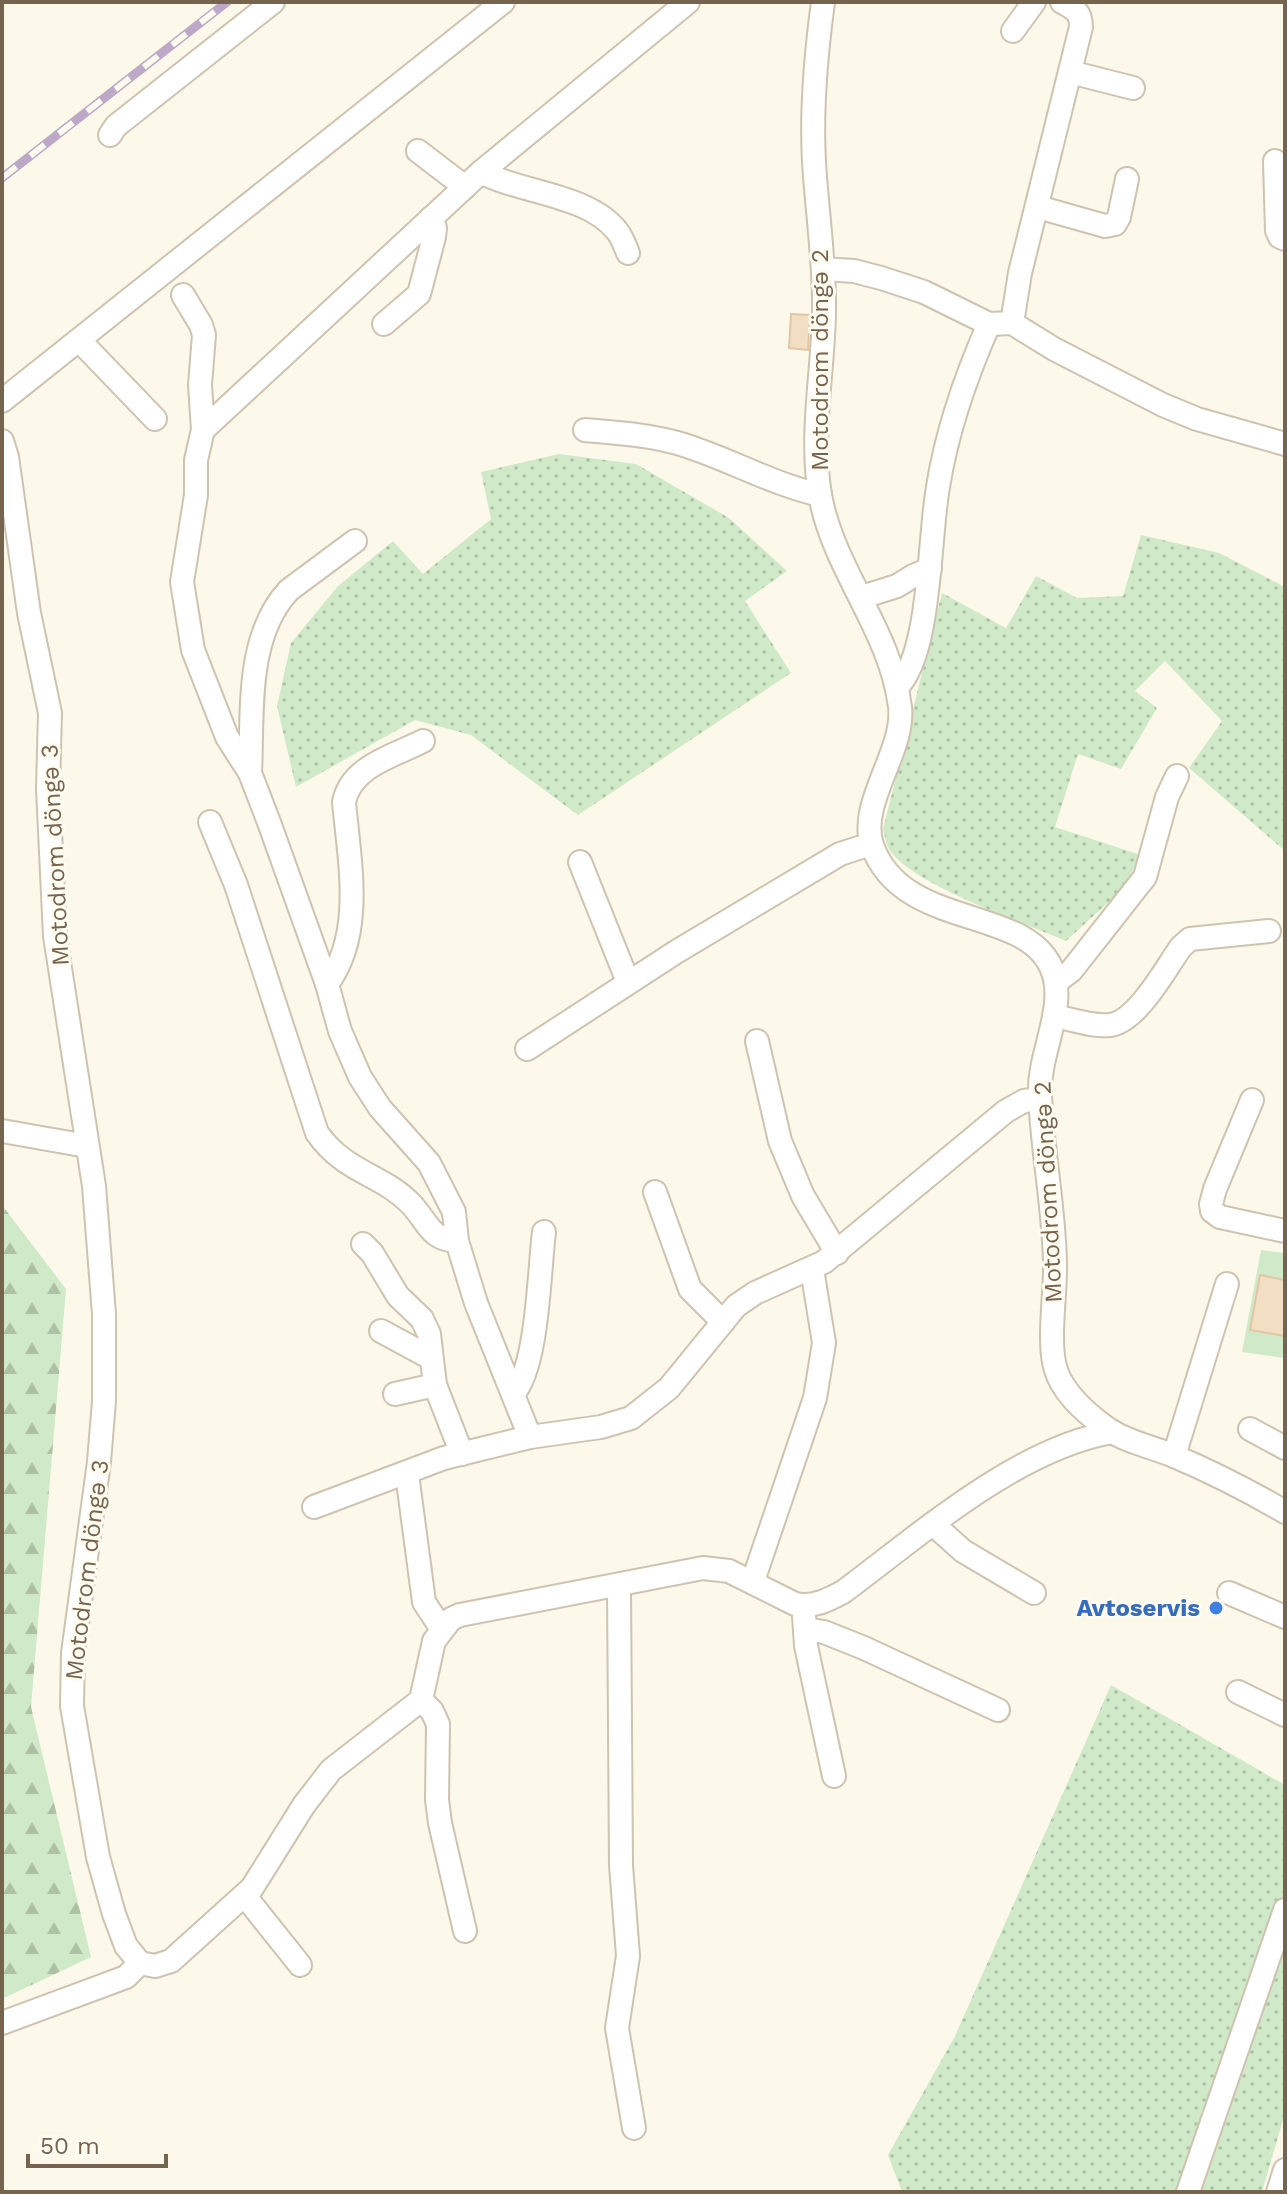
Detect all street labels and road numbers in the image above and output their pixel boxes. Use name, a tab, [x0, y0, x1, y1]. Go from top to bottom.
street label: Motodrom döngə 2	[806, 249, 834, 471]
street label: Motodrom döngə 3	[35, 743, 75, 967]
street label: Motodrom döngə 2	[1028, 1080, 1068, 1304]
street label: Motodrom döngə 3	[60, 1458, 114, 1682]

